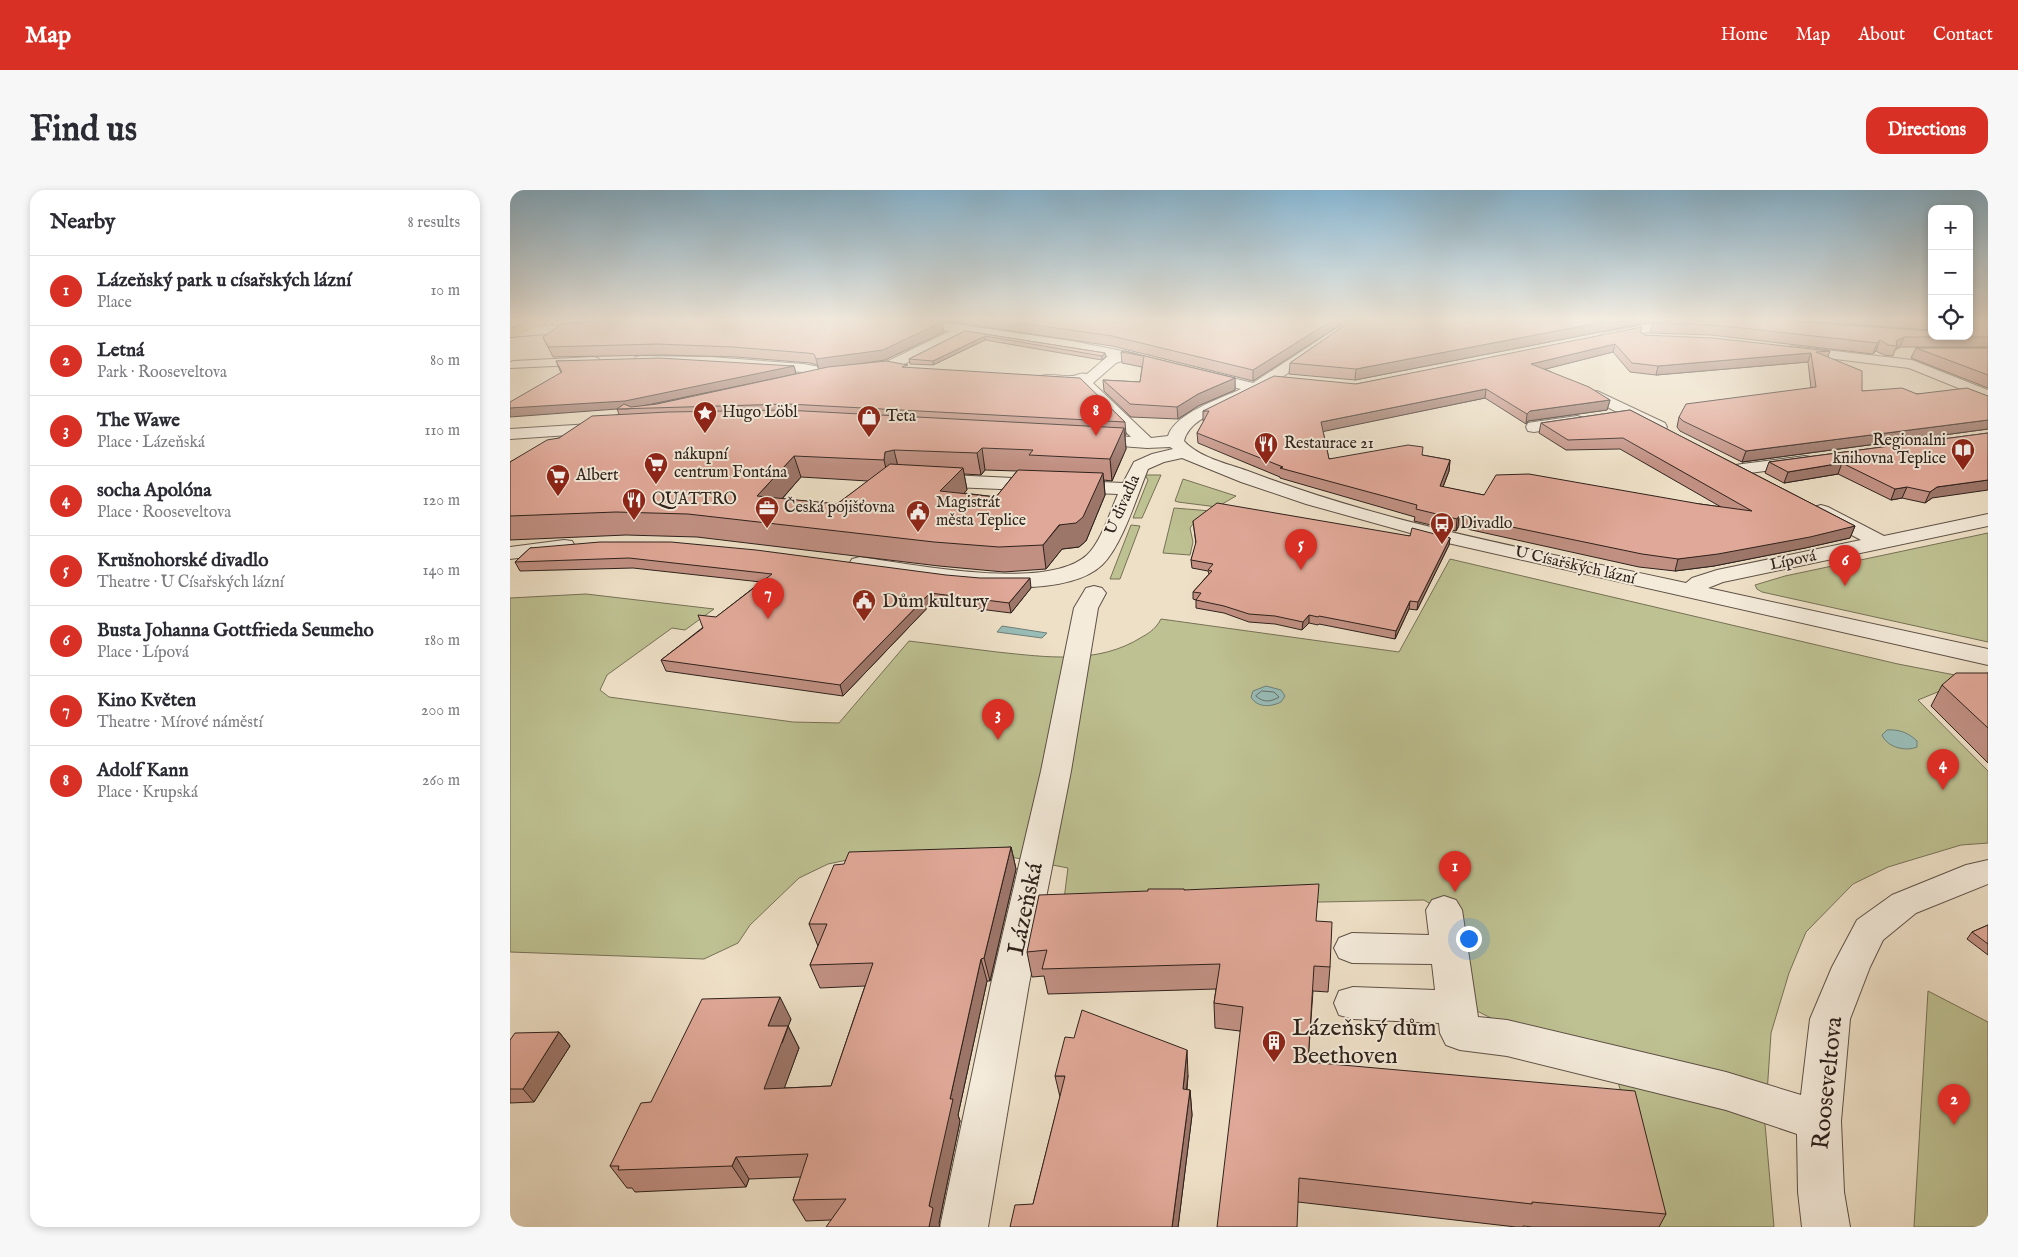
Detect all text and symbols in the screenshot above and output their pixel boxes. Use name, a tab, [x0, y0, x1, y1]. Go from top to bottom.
text: Map	[25, 20, 71, 51]
text: Home	[1721, 24, 1768, 47]
text: Map	[1796, 24, 1830, 47]
text: About	[1858, 24, 1905, 47]
text: Contact	[1933, 24, 1993, 47]
button: Directions	[1866, 107, 1988, 154]
text: Find us	[30, 108, 137, 153]
map controls	[1928, 205, 1973, 340]
button: +	[1928, 205, 1973, 250]
text: Nearby	[50, 209, 115, 236]
text: 8 results	[408, 213, 460, 233]
button: −	[1928, 250, 1973, 295]
text: Lázeňský park u císařských lázní	[97, 269, 351, 293]
text: 1	[63, 281, 69, 301]
text: 10 m	[430, 281, 460, 301]
text: Place	[97, 293, 132, 313]
button: locate	[1928, 295, 1973, 340]
text: Letná	[97, 339, 144, 363]
text: 2	[62, 351, 70, 371]
text: 80 m	[430, 351, 460, 371]
text: Park · Rooseveltova	[97, 363, 227, 383]
pin: 8	[1080, 395, 1112, 436]
place icon: Hugo Löbl	[692, 400, 718, 434]
place label: Hugo Löbl	[722, 403, 798, 423]
shop icon: Teta	[856, 404, 882, 438]
place label: Teta	[886, 407, 916, 427]
text: The Wawe	[97, 409, 180, 433]
text: 3	[63, 421, 69, 441]
text: 110 m	[424, 421, 460, 441]
restaurant icon: Restaurace 21	[1253, 431, 1279, 465]
place label: Regionalni knihovna Teplice	[1833, 431, 1946, 469]
text: Place · Lázeňská	[97, 433, 205, 453]
place label: Restaurace 21	[1284, 434, 1374, 454]
library icon: Regionalni knihovna Teplice	[1950, 437, 1976, 471]
place label: nákupní centrum Fontána	[674, 445, 787, 483]
supermarket icon: nákupní centrum Fontána	[643, 451, 669, 485]
supermarket icon: Albert	[545, 463, 571, 497]
place label: Albert	[575, 466, 619, 486]
street label: U divadla	[1101, 472, 1145, 538]
text: socha Apolóna	[97, 479, 211, 503]
restaurant icon: QUATTRO	[621, 487, 647, 521]
place label: QUATTRO	[652, 490, 737, 510]
text: 4	[62, 491, 70, 511]
text: 120 m	[423, 491, 460, 511]
place label: Magistrát města Teplice	[936, 493, 1026, 531]
office icon: Česká pojišťovna	[754, 495, 780, 529]
place label: Česká pojišťovna	[784, 496, 895, 518]
public building icon: Magistrát města Teplice	[905, 499, 931, 533]
text: Place · Rooseveltova	[97, 503, 231, 523]
bus stop icon: Divadlo	[1429, 511, 1455, 545]
place label: Divadlo	[1460, 514, 1513, 534]
pin: 5	[1285, 529, 1317, 570]
street label: U Císařských lázní	[1513, 542, 1639, 590]
pin: 6	[1829, 545, 1861, 586]
street label: Lípová	[1768, 546, 1818, 576]
text: Krušnohorské divadlo	[97, 549, 268, 573]
text: 5	[63, 561, 69, 581]
text: 140 m	[422, 561, 460, 581]
text: Theatre · U Císařských lázní	[97, 573, 284, 593]
pin: 7	[752, 578, 784, 619]
public building icon: Dům kultury	[851, 588, 877, 622]
place label: Dům kultury	[882, 589, 989, 614]
text: Busta Johanna Gottfrieda Seumeho	[97, 619, 374, 643]
text: 6	[63, 631, 69, 651]
text: 180 m	[424, 631, 460, 651]
text: Place · Lípová	[97, 643, 189, 663]
text: Kino Květen	[97, 689, 196, 713]
pin: 3	[982, 699, 1014, 740]
text: 7	[62, 701, 70, 721]
text: 200 m	[421, 701, 460, 721]
text: Theatre · Mírové náměstí	[97, 713, 263, 733]
pin: 4	[1927, 749, 1959, 790]
text: Adolf Kann	[97, 759, 189, 783]
text: 8	[63, 771, 69, 791]
text: 260 m	[422, 771, 460, 791]
text: Place · Krupská	[97, 783, 198, 803]
pin: 1	[1439, 851, 1471, 892]
street label: Lázeňská	[1001, 859, 1051, 958]
your location	[1456, 926, 1482, 952]
place label: Lázeňský dům Beethoven	[1292, 1013, 1436, 1072]
street label: Rooseveltova	[1806, 1014, 1850, 1151]
building icon: Lázeňský dům Beethoven	[1261, 1029, 1287, 1063]
pin: 2	[1938, 1084, 1970, 1125]

